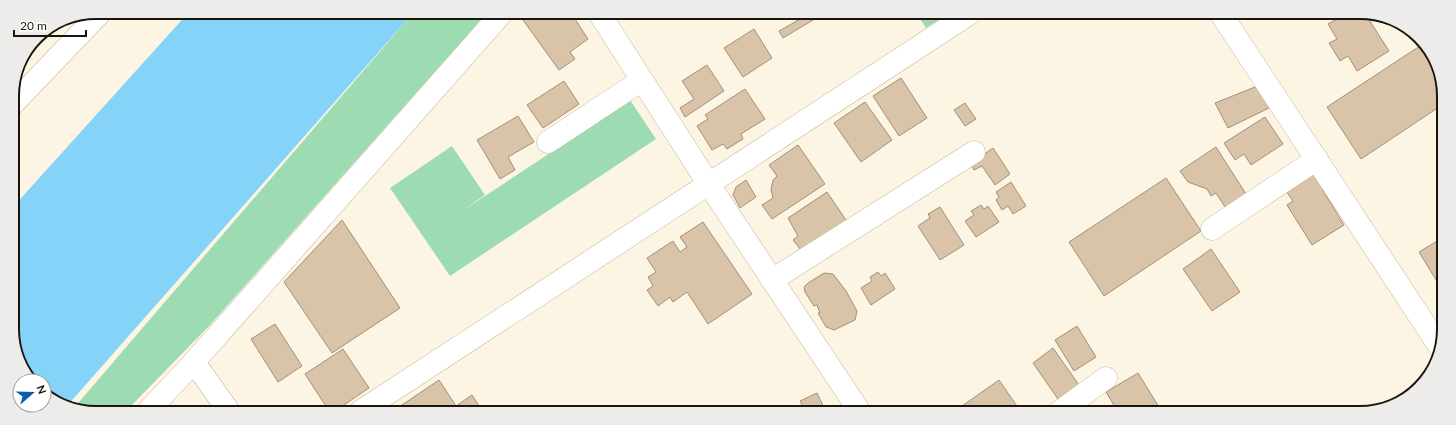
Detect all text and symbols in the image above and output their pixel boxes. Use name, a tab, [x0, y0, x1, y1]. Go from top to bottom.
scale bar	[14, 12, 86, 38]
text: 20 m	[20, 18, 47, 33]
north arrow	[12, 373, 52, 413]
text: N	[34, 383, 49, 396]

